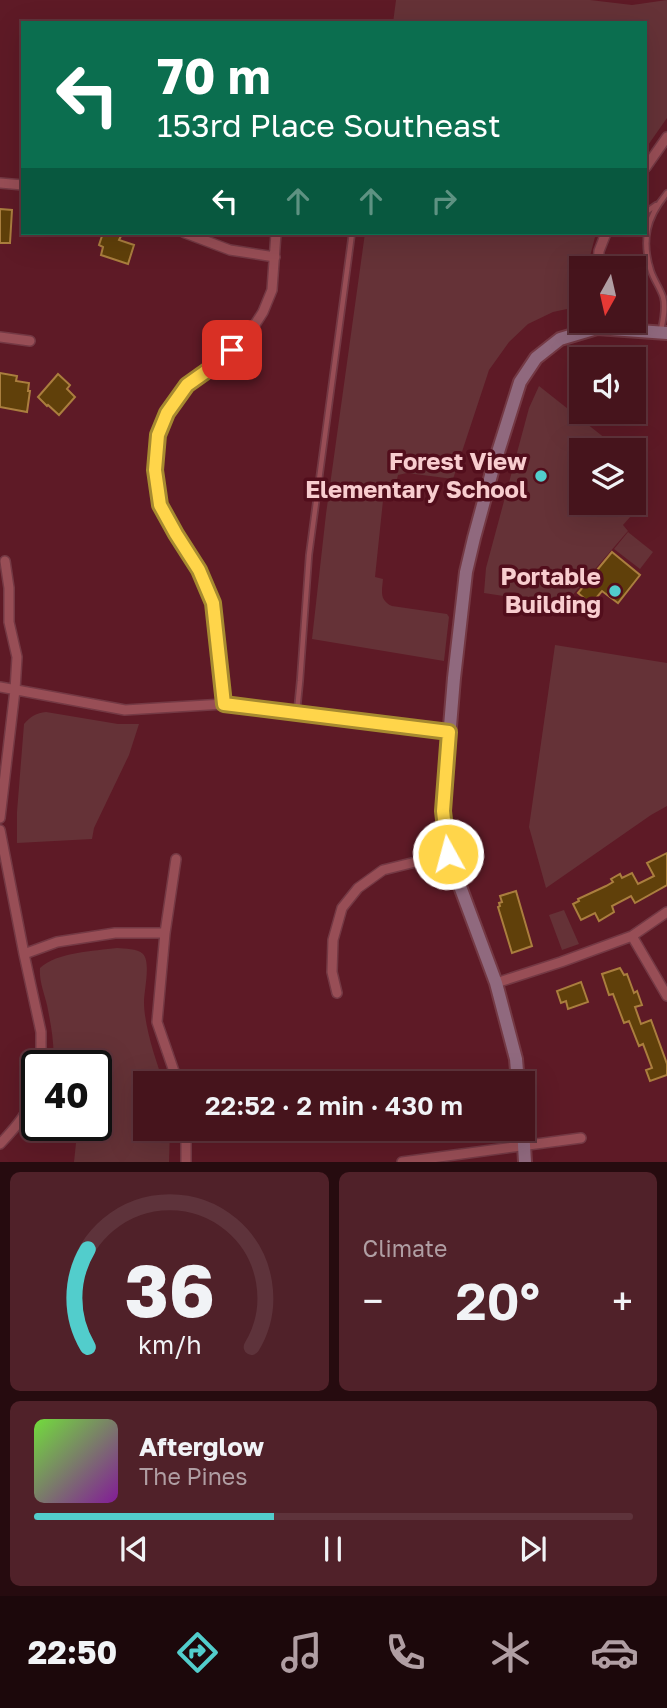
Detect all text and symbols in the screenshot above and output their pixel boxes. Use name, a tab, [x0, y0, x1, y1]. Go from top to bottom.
text: 70 m	[157, 46, 271, 105]
icon: left	[42, 49, 133, 140]
text: 153rd Place Southeast	[157, 106, 501, 144]
icon: left	[206, 182, 244, 220]
icon: ahead	[279, 182, 317, 220]
icon: ahead	[352, 182, 390, 220]
icon: right	[425, 182, 463, 220]
north arrow	[569, 256, 646, 332]
map controls	[569, 256, 646, 515]
pin	[202, 320, 262, 380]
icon: arrive	[213, 331, 251, 369]
button: sound	[569, 347, 646, 424]
button: layers	[569, 438, 646, 515]
place label: Forest View Elementary School	[305, 446, 527, 503]
marker: Forest View Elementary School	[533, 468, 549, 484]
place label: Portable Building	[501, 561, 601, 618]
marker: Portable Building	[607, 583, 623, 599]
position arrow	[411, 817, 485, 891]
speed limit sign: 40	[21, 1050, 112, 1141]
text: 22:52 · 2 min · 430 m	[205, 1090, 463, 1121]
text: Climate	[363, 1234, 447, 1262]
text: 36	[124, 1247, 215, 1334]
text: 20°	[455, 1269, 540, 1331]
text: −	[363, 1278, 383, 1323]
text: +	[612, 1278, 633, 1323]
text: km/h	[137, 1329, 201, 1360]
text: Afterglow	[139, 1431, 264, 1462]
text: The Pines	[139, 1462, 247, 1490]
icon: previous	[115, 1530, 153, 1568]
icon: pause	[314, 1530, 352, 1568]
icon: next	[514, 1530, 552, 1568]
icon: directions	[173, 1628, 222, 1677]
icon: music	[277, 1628, 326, 1677]
icon: phone	[381, 1628, 430, 1677]
icon: climate	[486, 1628, 535, 1677]
icon: car	[590, 1628, 639, 1677]
text: 22:50	[28, 1633, 117, 1671]

